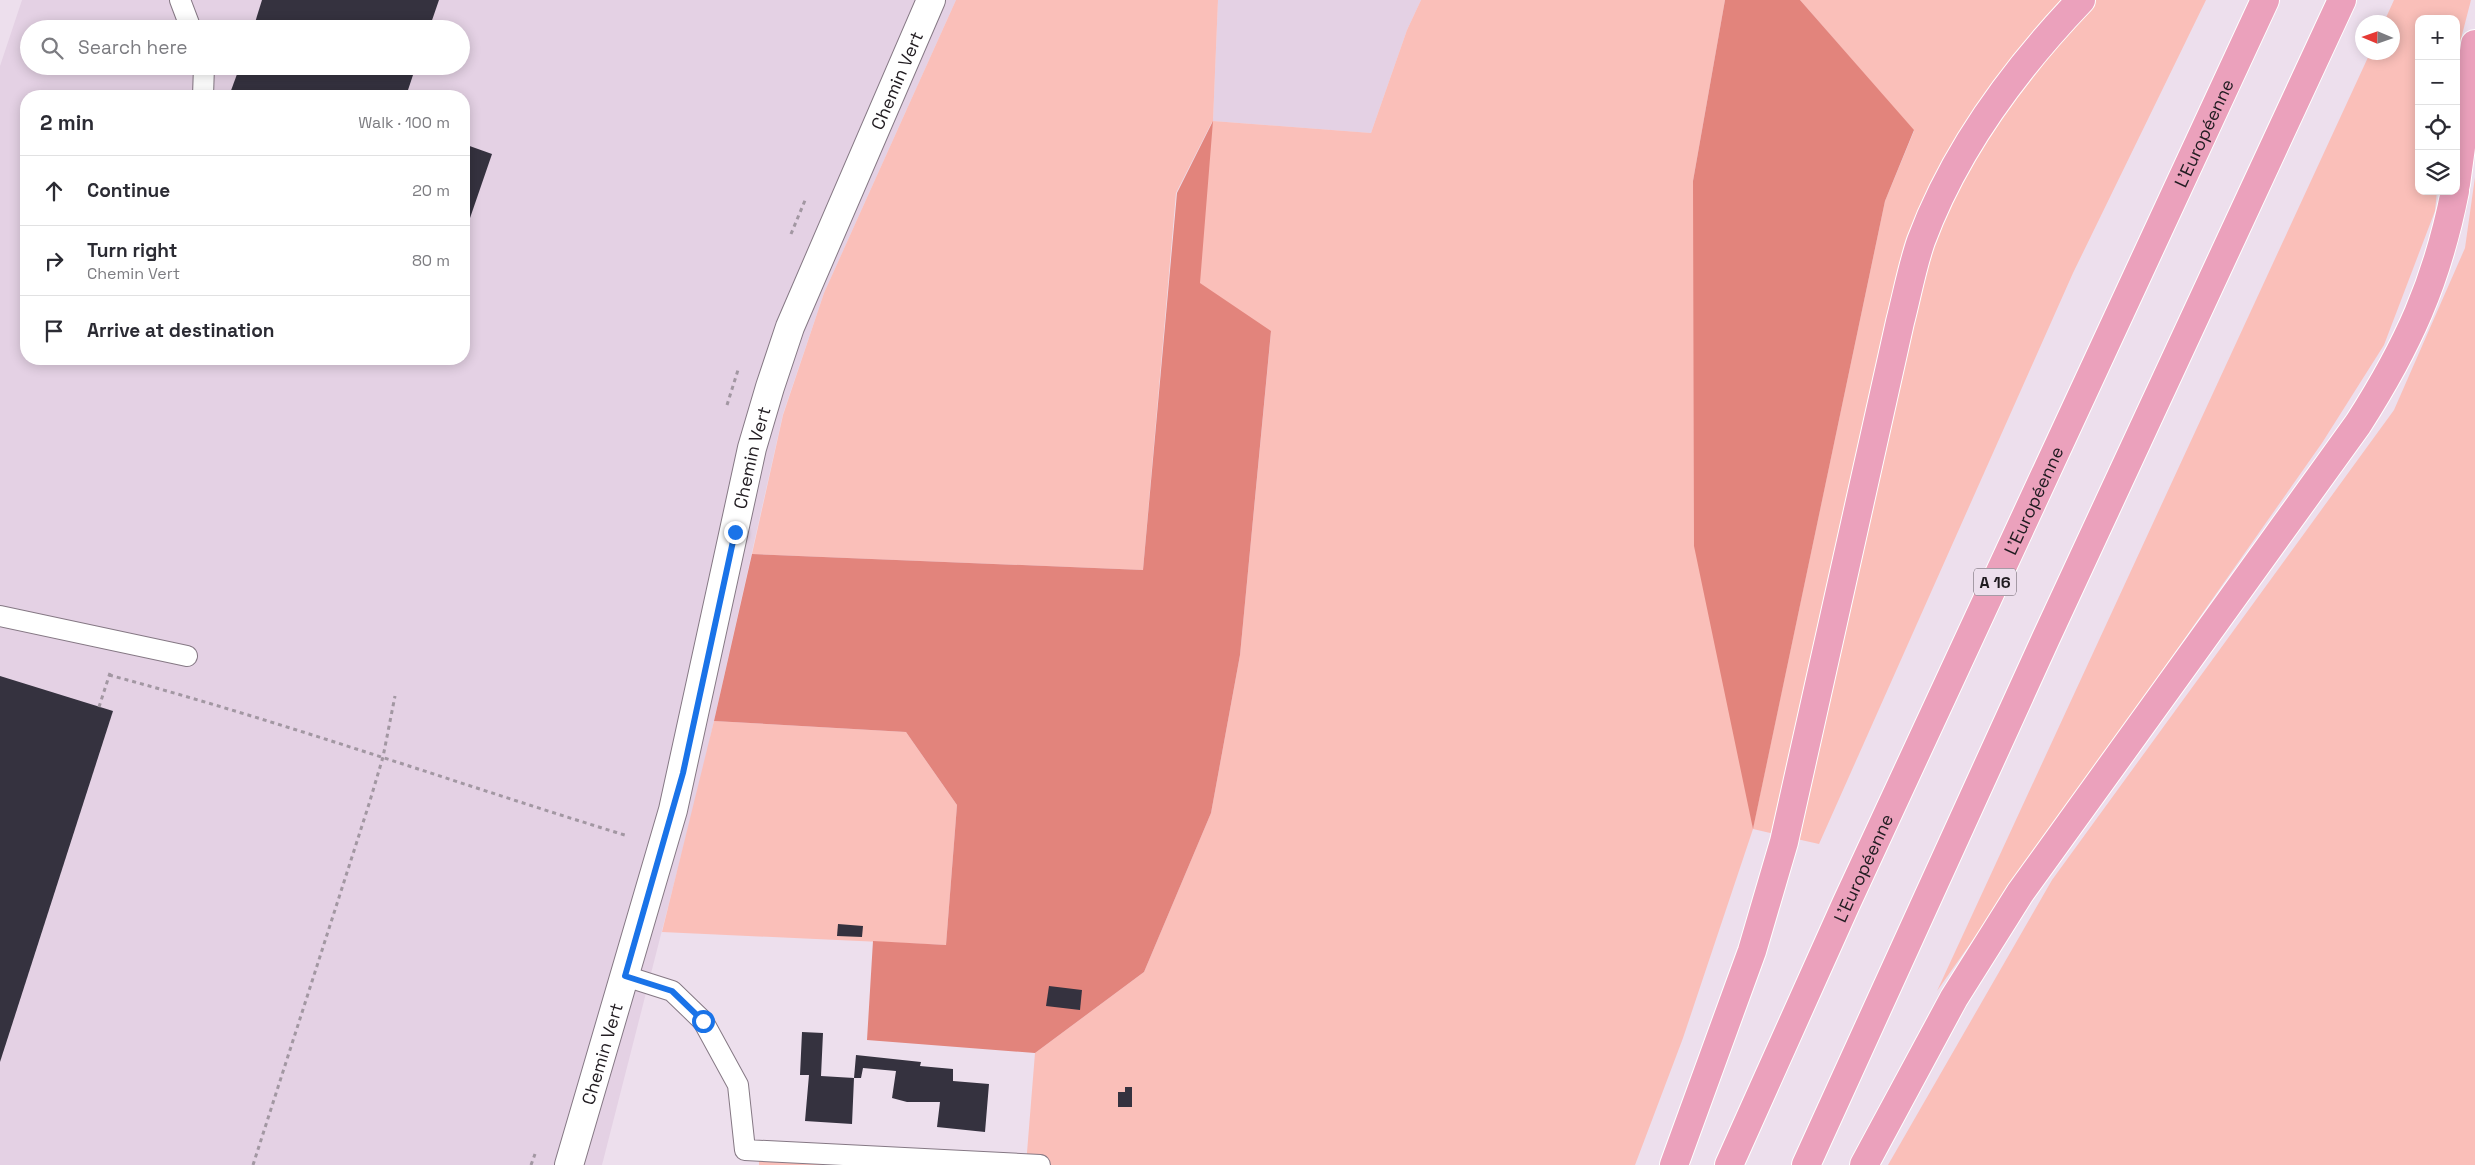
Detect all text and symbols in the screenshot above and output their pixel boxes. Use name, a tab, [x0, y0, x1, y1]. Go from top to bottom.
north arrow	[2355, 15, 2400, 60]
map controls	[2415, 15, 2460, 195]
button: +	[2415, 15, 2460, 60]
search box	[20, 20, 470, 75]
street label: Chemin Vert	[865, 28, 928, 133]
icon: search	[38, 34, 66, 62]
text: Search here	[78, 35, 188, 60]
button: −	[2415, 60, 2460, 105]
street label: L'Européenne	[2168, 75, 2238, 191]
button: locate	[2415, 105, 2460, 150]
text: 2 min	[40, 109, 94, 136]
text: Walk · 100 m	[358, 112, 450, 133]
button: layers	[2415, 150, 2460, 195]
icon: ahead	[40, 177, 68, 205]
text: Continue	[87, 178, 170, 203]
text: 20 m	[412, 180, 450, 201]
text: Turn right	[87, 238, 177, 263]
icon: right	[40, 247, 68, 275]
text: 80 m	[412, 250, 450, 271]
text: Chemin Vert	[87, 263, 180, 284]
icon: arrive	[40, 317, 68, 345]
text: Arrive at destination	[87, 318, 275, 343]
street label: Chemin Vert	[728, 404, 775, 511]
street label: L'Européenne	[1998, 442, 2068, 558]
route end	[724, 521, 747, 544]
road number: A 16	[1974, 568, 2016, 596]
street label: L'Européenne	[1828, 810, 1898, 926]
street label: Chemin Vert	[576, 1000, 627, 1107]
route start	[692, 1010, 715, 1033]

